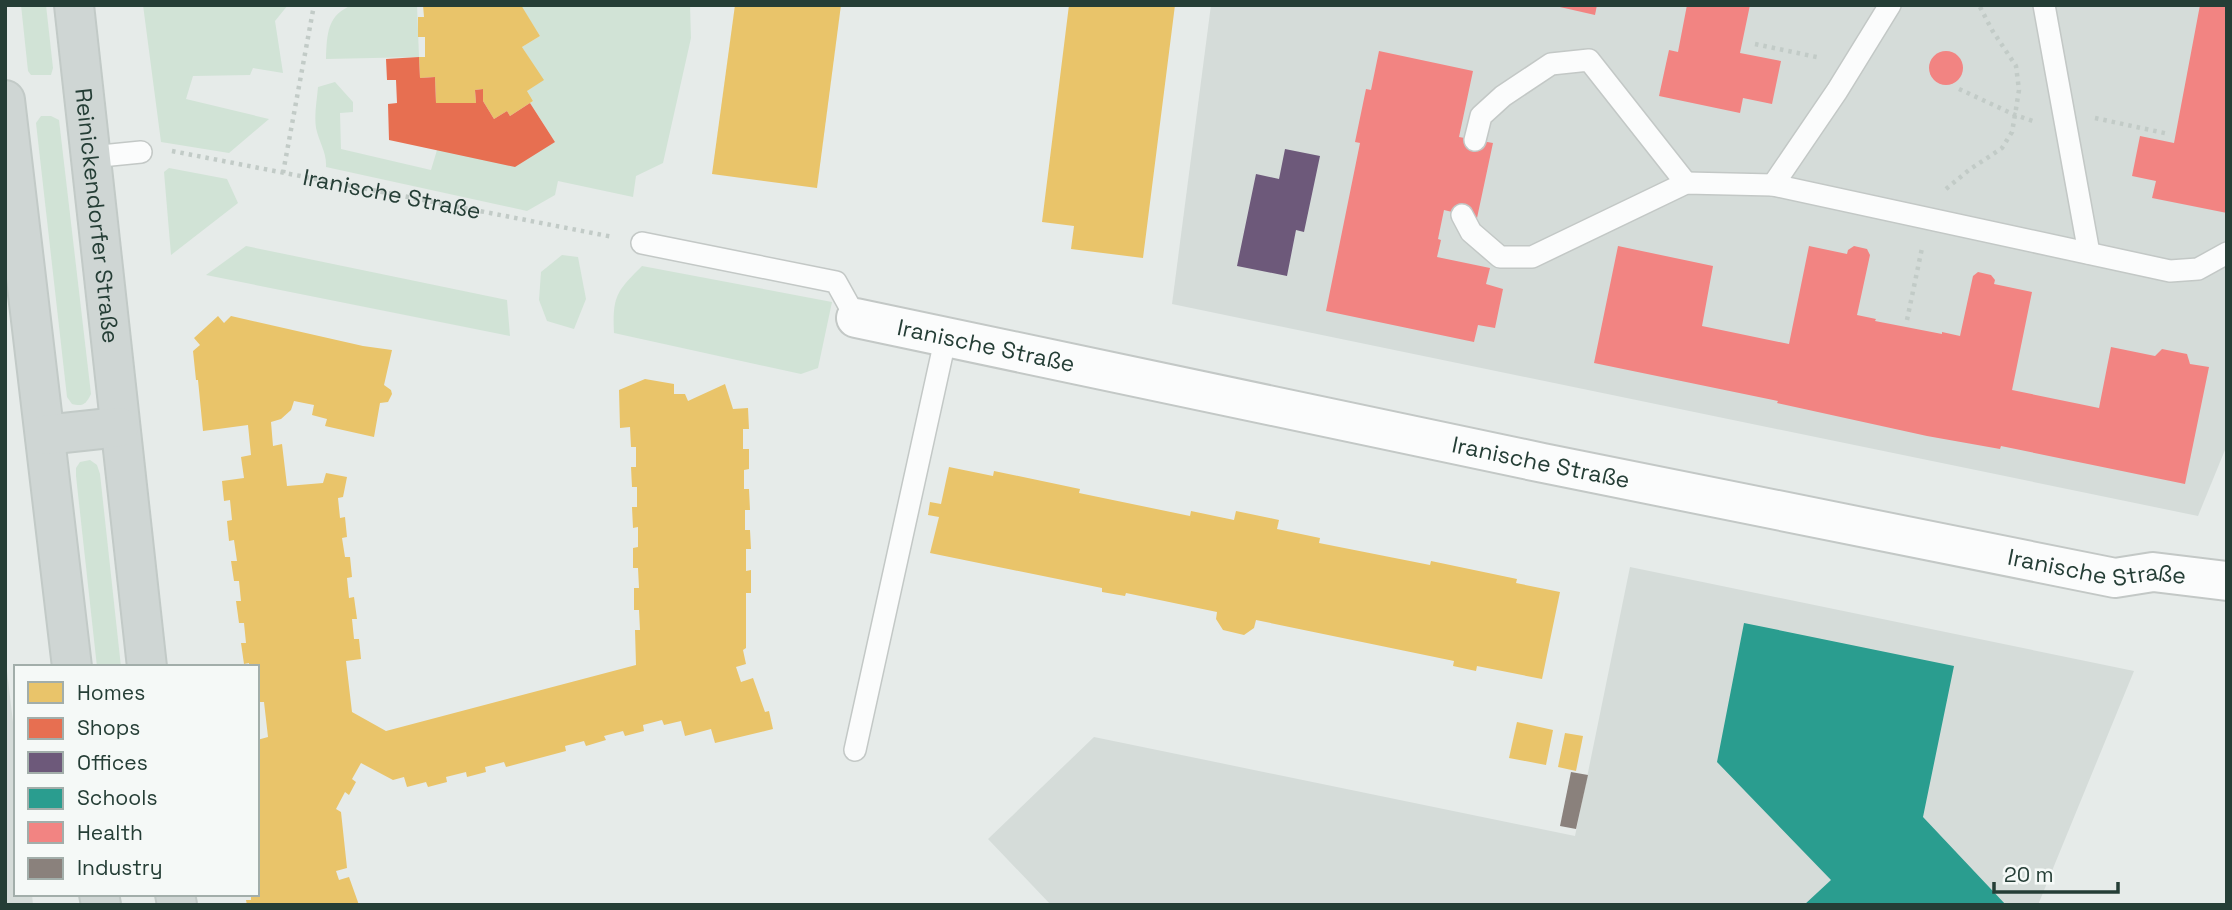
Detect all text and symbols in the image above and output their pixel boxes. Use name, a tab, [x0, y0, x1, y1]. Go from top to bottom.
street label: Reinickendorfer Straße	[68, 87, 126, 345]
street label: Iranische Straße	[300, 162, 483, 226]
street label: Iranische Straße	[895, 312, 1078, 379]
street label: Iranische Straße	[1449, 429, 1632, 495]
street label: Iranische Straße	[2005, 542, 2188, 593]
legend	[14, 665, 259, 896]
text: Homes	[77, 679, 145, 706]
text: Shops	[77, 714, 140, 741]
text: Offices	[77, 749, 148, 776]
text: Schools	[77, 784, 157, 811]
text: Health	[77, 819, 143, 846]
scale bar	[1994, 850, 2118, 894]
text: Industry	[77, 854, 163, 881]
text: 20 m	[2004, 861, 2054, 888]

